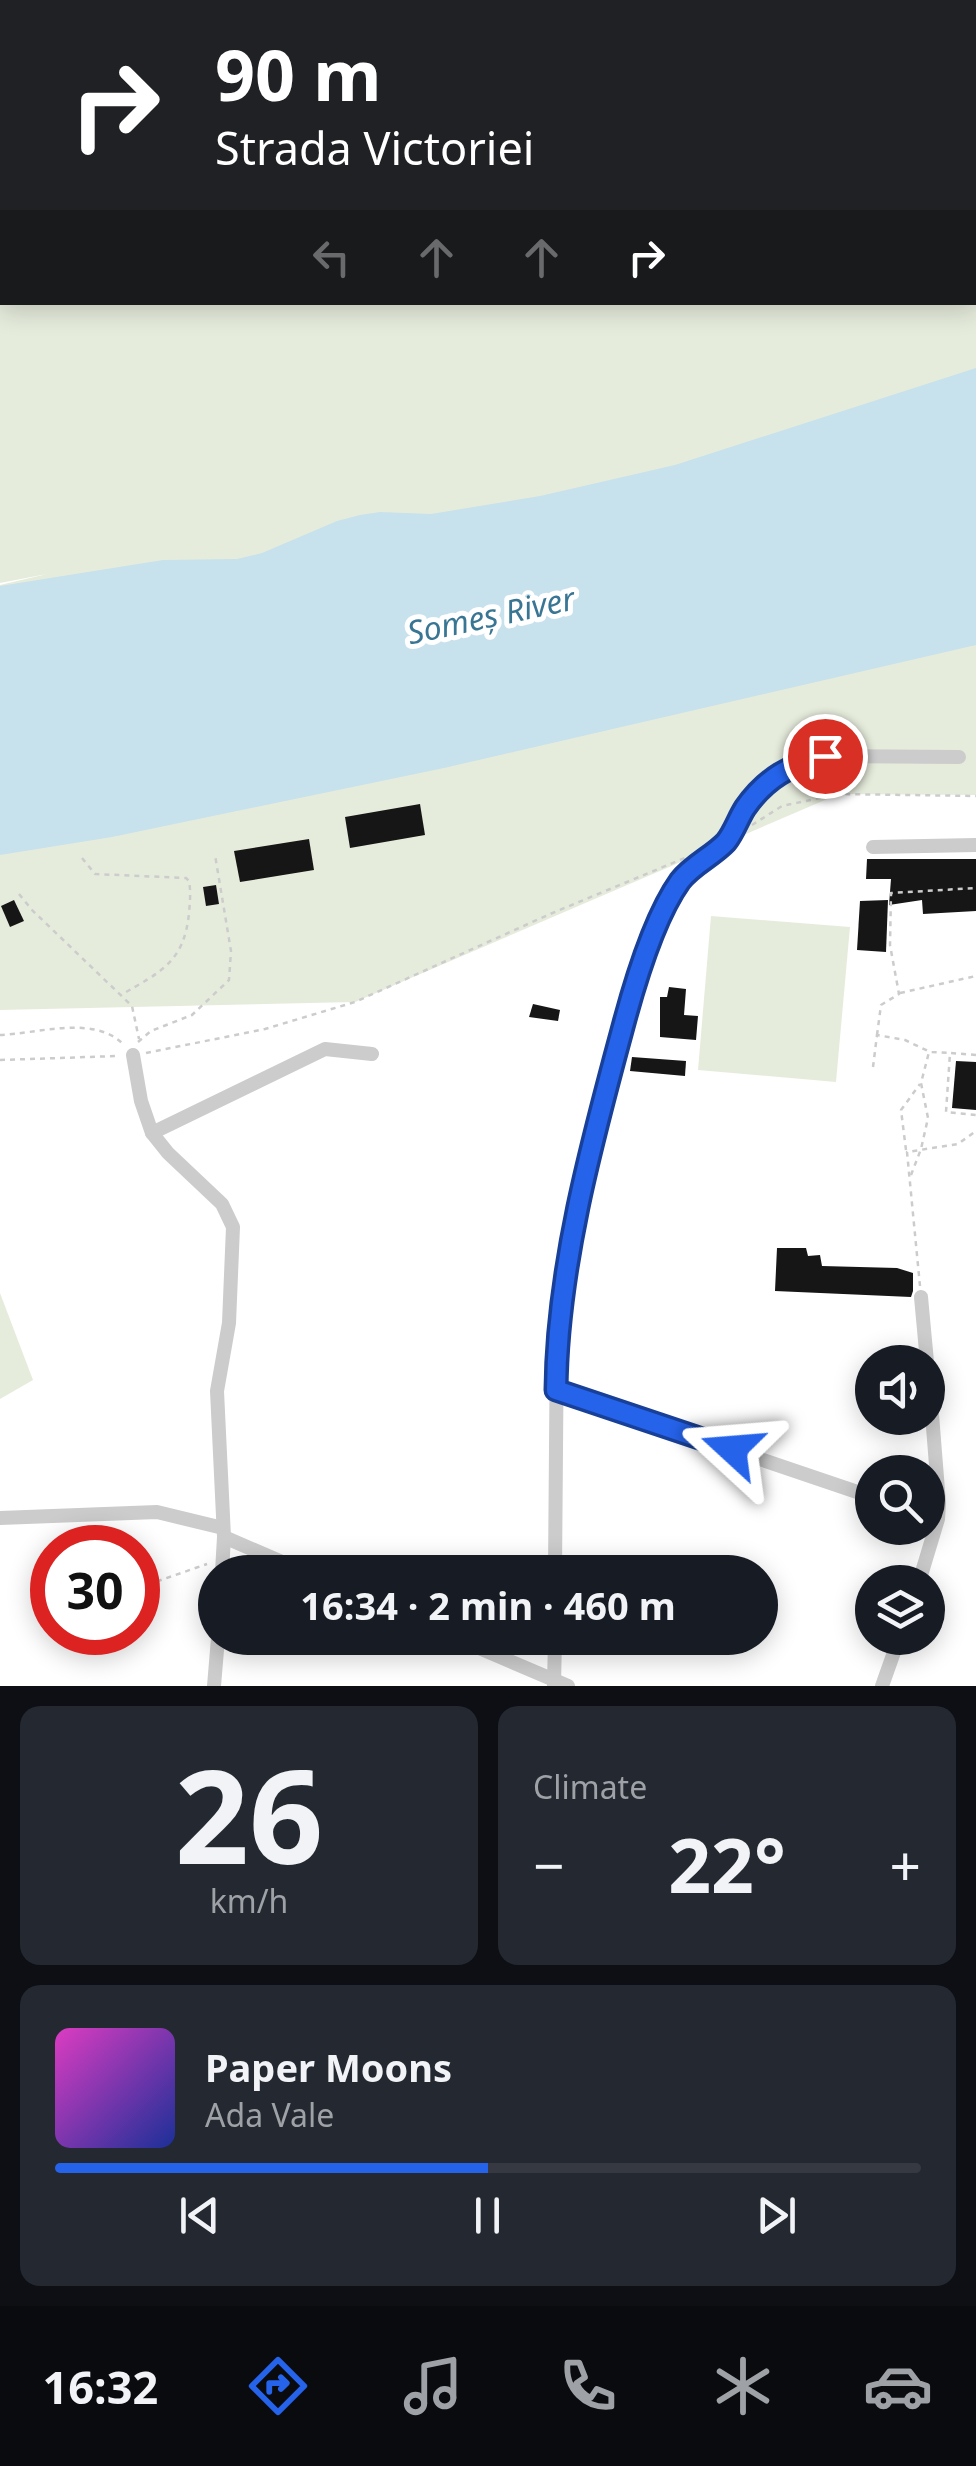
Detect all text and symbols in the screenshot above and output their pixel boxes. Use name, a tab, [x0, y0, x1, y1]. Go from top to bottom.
text: 90 m	[215, 26, 382, 122]
icon: right	[50, 40, 180, 170]
text: Strada Victoriei	[215, 117, 534, 178]
icon: left	[304, 230, 359, 285]
icon: ahead	[409, 230, 464, 285]
icon: ahead	[514, 230, 569, 285]
icon: right	[619, 230, 674, 285]
water label: Someș River	[403, 576, 580, 653]
pin	[783, 714, 868, 799]
icon: arrive	[798, 729, 853, 784]
map controls	[855, 1345, 945, 1655]
button: sound	[855, 1345, 945, 1435]
position arrow	[680, 1397, 784, 1501]
button: search	[855, 1455, 945, 1545]
speed limit sign: 30	[30, 1525, 160, 1655]
button: layers	[855, 1565, 945, 1655]
text: 16:34 · 2 min · 460 m	[300, 1579, 676, 1631]
text: 26	[175, 1725, 323, 1902]
text: Climate	[533, 1765, 647, 1808]
text: 22°	[668, 1813, 786, 1915]
text: −	[533, 1827, 564, 1902]
text: +	[890, 1827, 921, 1902]
text: km/h	[210, 1879, 288, 1922]
text: Paper Moons	[205, 2041, 452, 2093]
text: Ada Vale	[205, 2093, 334, 2136]
icon: previous	[172, 2188, 227, 2243]
icon: pause	[460, 2188, 515, 2243]
icon: next	[749, 2188, 804, 2243]
icon: directions	[243, 2351, 313, 2421]
icon: music	[398, 2351, 468, 2421]
icon: phone	[553, 2351, 623, 2421]
icon: climate	[708, 2351, 778, 2421]
icon: car	[863, 2351, 933, 2421]
text: 16:32	[43, 2356, 158, 2417]

